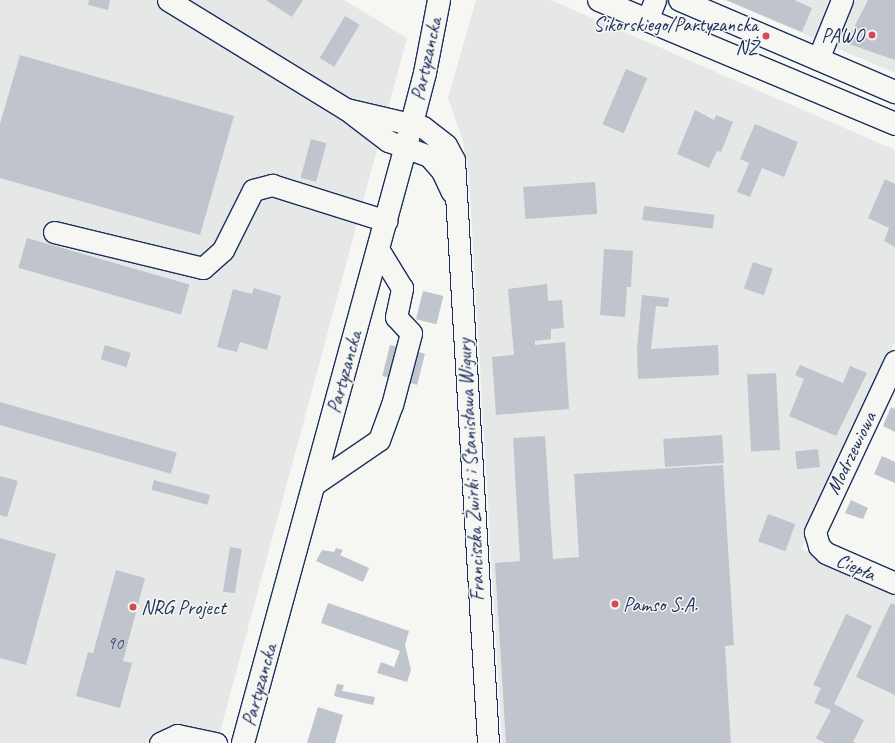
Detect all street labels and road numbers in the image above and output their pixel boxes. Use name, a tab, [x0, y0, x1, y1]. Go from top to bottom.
street label: Partyzancka	[406, 15, 446, 103]
street label: Partyzancka	[322, 328, 366, 416]
street label: Franciszka Żwirki i Stanisława Wigury	[452, 338, 490, 602]
street label: Modrzewiowa	[821, 408, 881, 498]
street label: Ciepła	[833, 548, 879, 586]
street label: Partyzancka	[237, 641, 281, 729]

